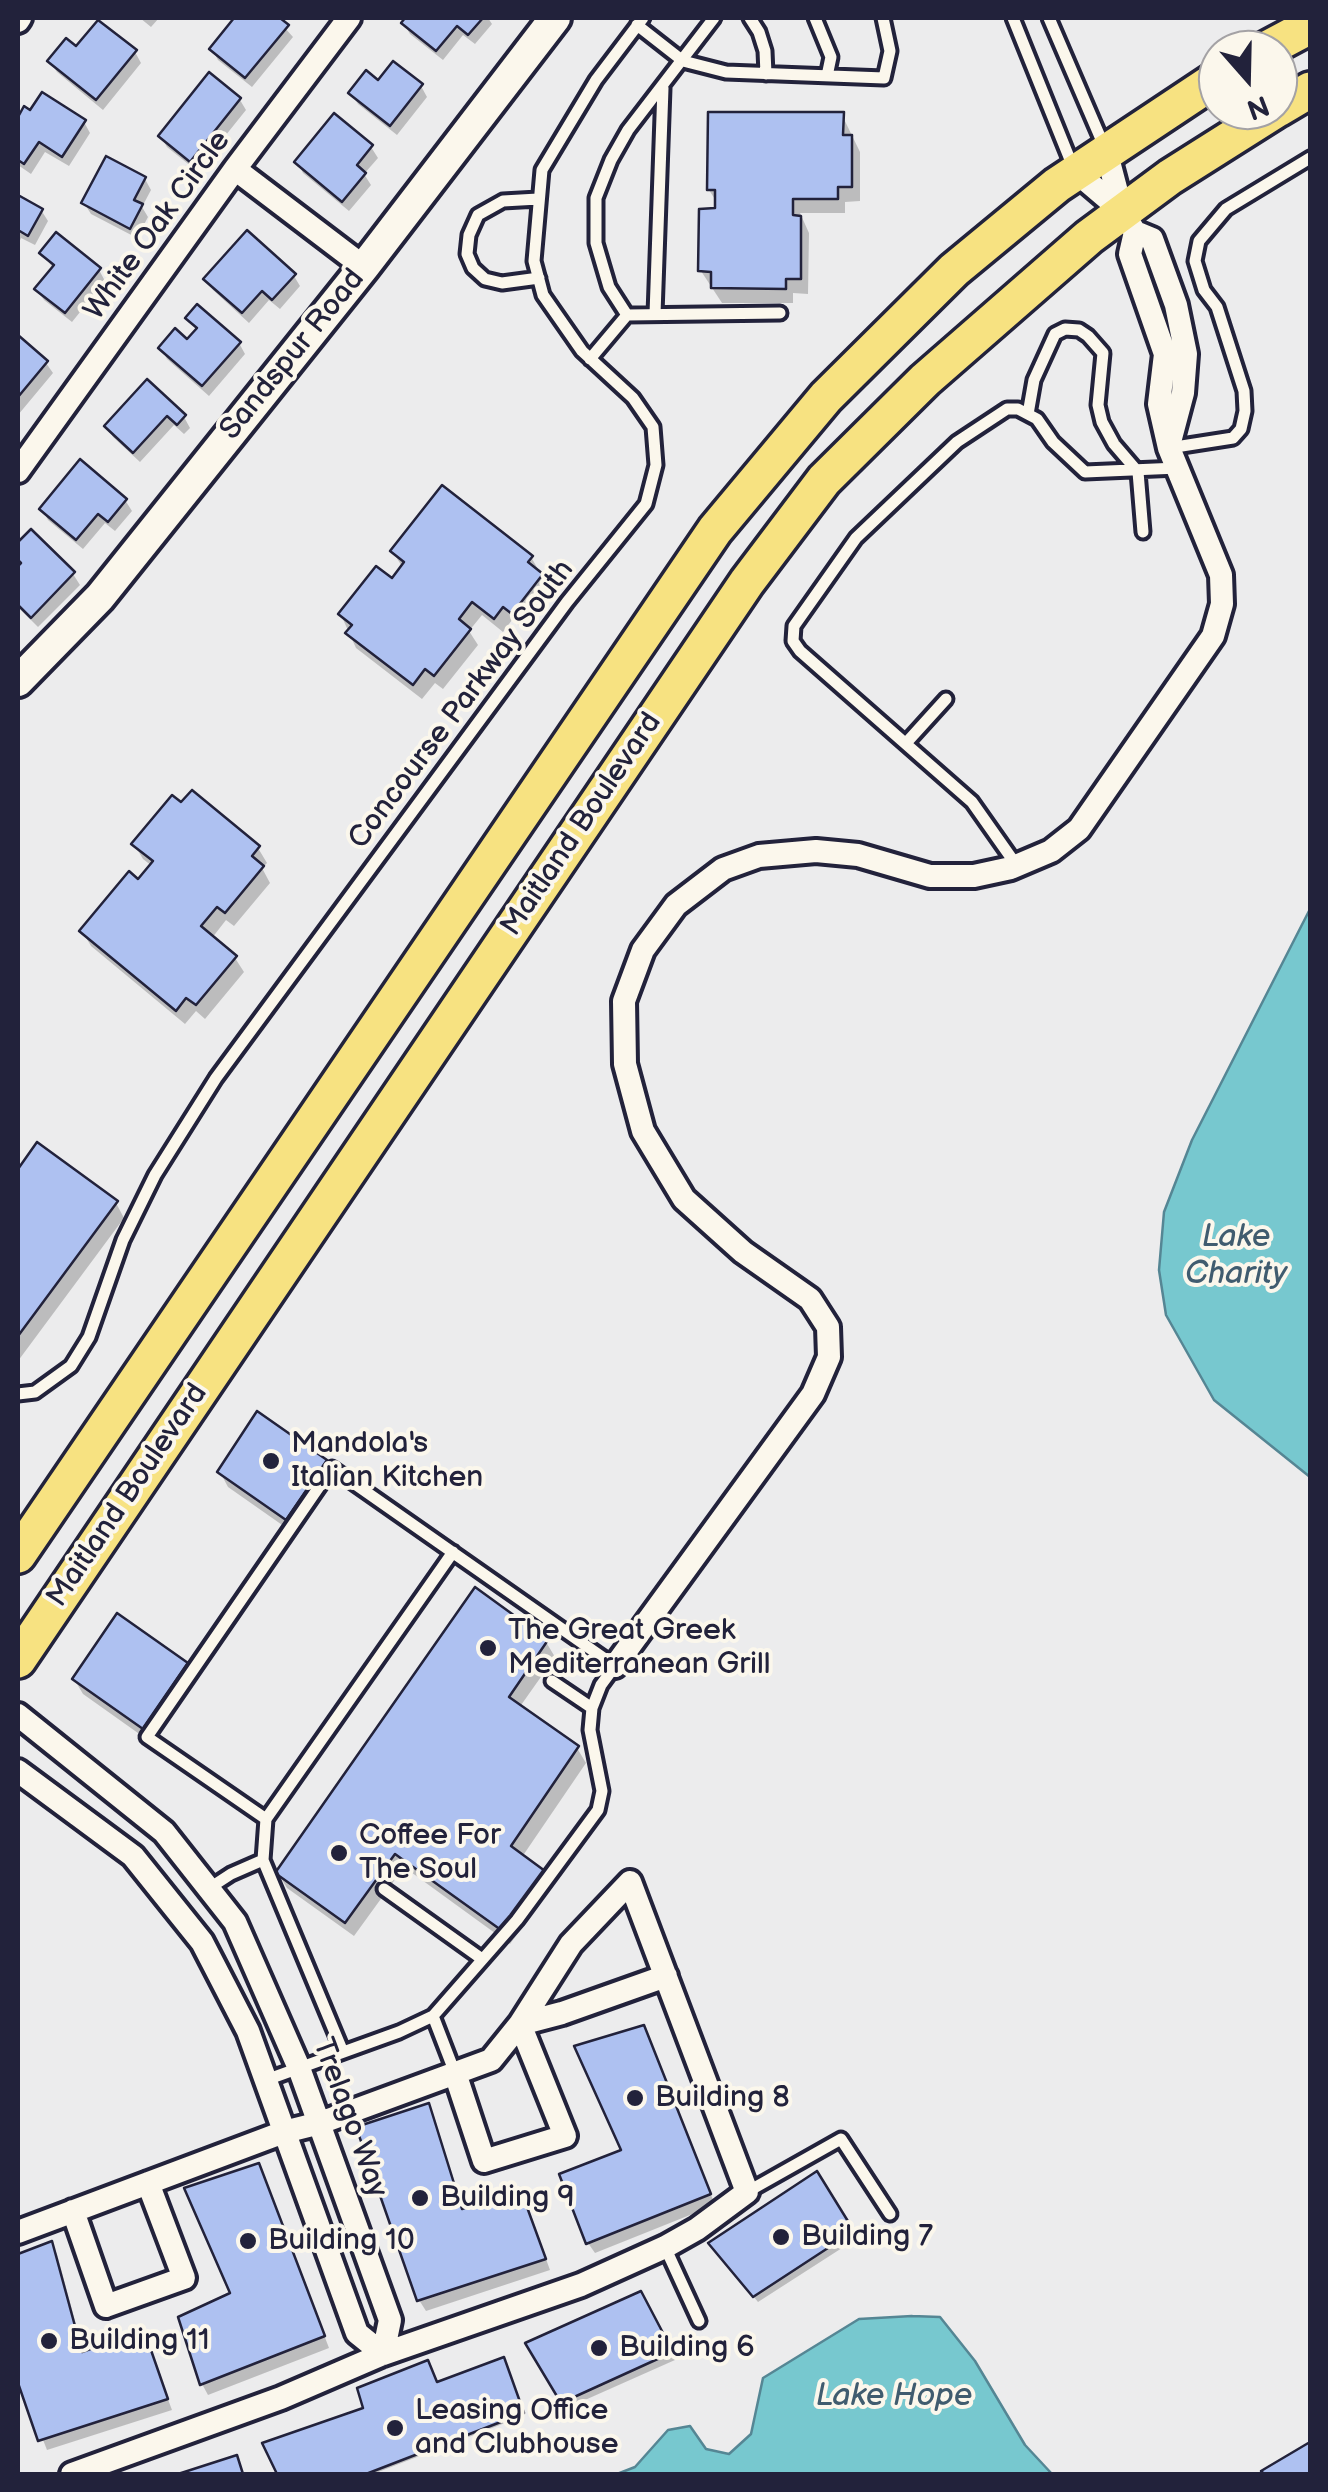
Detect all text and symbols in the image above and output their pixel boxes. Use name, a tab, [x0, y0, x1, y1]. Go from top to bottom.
north arrow	[1198, 30, 1298, 130]
text: N	[1242, 88, 1273, 126]
street label: White Oak Circle	[77, 124, 239, 328]
street label: Sandspur Road	[213, 262, 373, 448]
street label: Concourse Parkway South	[342, 553, 582, 857]
street label: Maitland Boulevard	[494, 707, 670, 943]
water label: Lake Charity	[1185, 1219, 1287, 1294]
street label: Maitland Boulevard	[40, 1378, 216, 1614]
place label: Mandola's Italian Kitchen	[291, 1426, 483, 1496]
marker: Mandola's Italian Kitchen	[260, 1450, 282, 1472]
place label: The Great Greek Mediterranean Grill	[508, 1613, 770, 1684]
marker: The Great Greek Mediterranean Grill	[477, 1637, 499, 1659]
place label: Coffee For The Soul	[359, 1818, 501, 1888]
marker: Coffee For The Soul	[328, 1842, 350, 1864]
street label: Trelago Way	[304, 2034, 394, 2202]
place label: Building 8	[655, 2080, 790, 2116]
marker: Building 8	[624, 2087, 646, 2109]
place label: Building 9	[440, 2180, 575, 2216]
marker: Building 9	[409, 2187, 431, 2209]
place label: Building 7	[801, 2219, 933, 2255]
place label: Building 10	[268, 2223, 415, 2259]
marker: Building 7	[770, 2226, 792, 2248]
marker: Building 10	[237, 2230, 259, 2252]
place label: Building 11	[69, 2323, 210, 2359]
marker: Building 11	[38, 2330, 60, 2352]
place label: Building 6	[619, 2330, 755, 2366]
marker: Building 6	[588, 2337, 610, 2359]
water label: Lake Hope	[816, 2378, 972, 2416]
place label: Leasing Office and Clubhouse	[415, 2393, 618, 2464]
marker: Leasing Office and Clubhouse	[384, 2417, 406, 2439]

